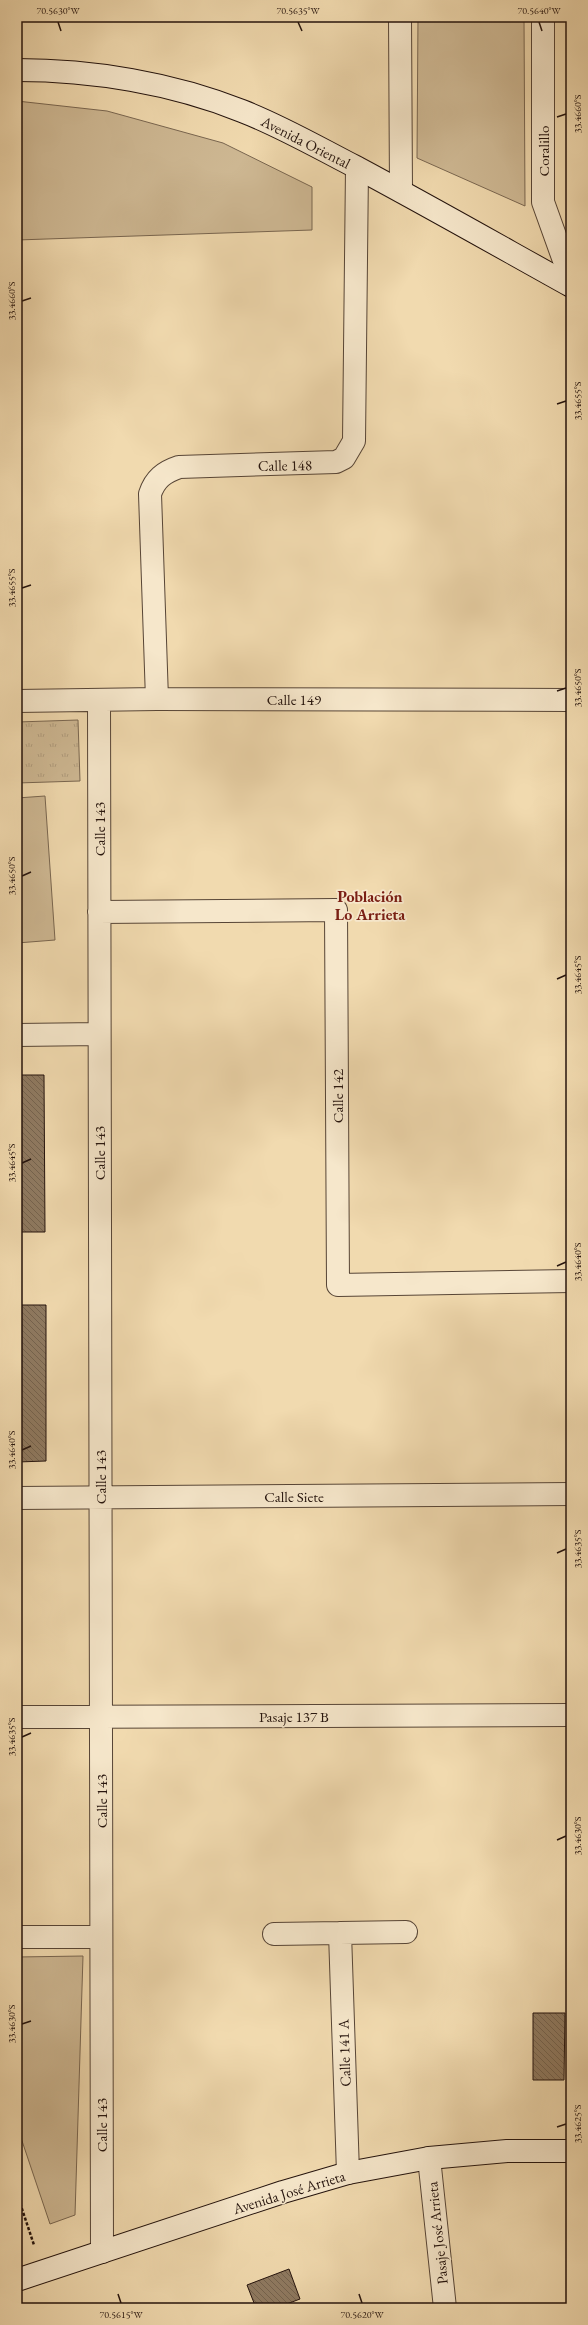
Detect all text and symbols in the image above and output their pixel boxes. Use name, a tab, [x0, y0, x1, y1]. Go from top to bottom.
text: 70.5630°W	[36, 4, 80, 17]
text: 70.5635°W	[276, 4, 320, 17]
text: 70.5640°W	[517, 4, 561, 17]
text: 33.4660°S	[571, 94, 584, 133]
street label: Avenida Oriental	[257, 111, 354, 173]
street label: Coralillo	[534, 126, 553, 176]
text: 33.4660°S	[5, 281, 18, 320]
text: 33.4655°S	[571, 381, 584, 420]
street label: Calle 148	[258, 455, 312, 475]
text: 33.4655°S	[5, 568, 18, 607]
text: 33.4650°S	[571, 668, 584, 707]
street label: Calle 149	[267, 690, 321, 709]
street label: Calle 143	[90, 802, 109, 856]
text: 33.4650°S	[5, 856, 18, 895]
district label: Población Lo Arrieta	[335, 886, 406, 925]
text: 33.4645°S	[571, 955, 584, 994]
street label: Calle 142	[328, 1068, 347, 1123]
street label: Calle 143	[90, 1126, 109, 1180]
text: 33.4645°S	[5, 1143, 18, 1182]
text: 33.4640°S	[571, 1242, 584, 1281]
text: 33.4640°S	[5, 1430, 18, 1469]
street label: Calle 143	[91, 1450, 110, 1504]
street label: Calle Siete	[264, 1487, 324, 1506]
text: 33.4635°S	[571, 1529, 584, 1568]
street label: Pasaje 137 B	[259, 1707, 329, 1726]
text: 33.4635°S	[5, 1717, 18, 1756]
street label: Calle 143	[92, 1774, 111, 1828]
text: 33.4630°S	[571, 1816, 584, 1855]
text: 33.4630°S	[5, 2004, 18, 2043]
street label: Calle 141 A	[333, 2018, 355, 2087]
street label: Calle 143	[92, 2098, 111, 2152]
text: 33.4625°S	[571, 2104, 584, 2143]
street label: Avenida José Arrieta	[230, 2166, 347, 2218]
street label: Pasaje José Arrieta	[422, 2181, 452, 2285]
text: 70.5615°W	[99, 2308, 143, 2321]
text: 70.5620°W	[340, 2308, 384, 2321]

